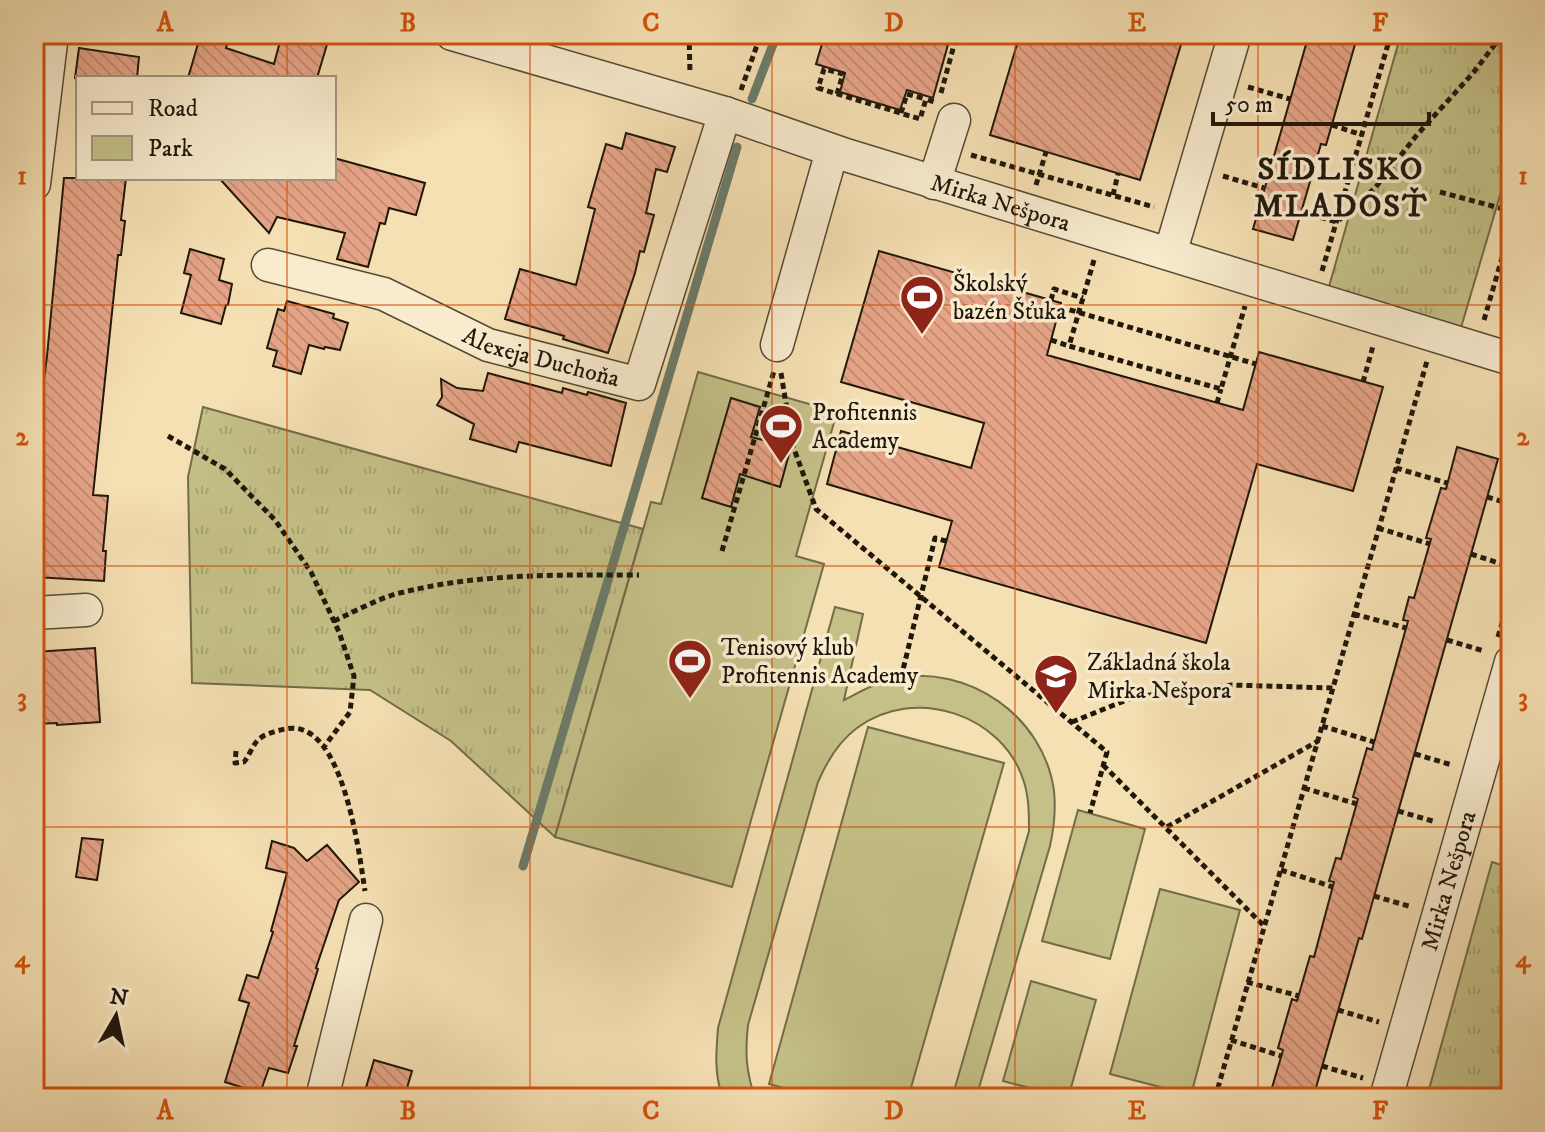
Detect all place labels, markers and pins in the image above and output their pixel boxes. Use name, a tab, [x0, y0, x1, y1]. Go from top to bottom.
place label: Školský bazén Šťuka	[953, 268, 1067, 327]
sports icon: Školský bazén Šťuka	[898, 273, 946, 336]
place label: Profitennis Academy	[812, 398, 917, 456]
sports icon: Profitennis Academy	[757, 402, 805, 465]
place label: Tenisový klub Profitennis Academy	[721, 633, 919, 691]
sports icon: Tenisový klub Profitennis Academy	[666, 637, 714, 700]
place label: Základná škola Mirka Nešpora	[1087, 648, 1232, 706]
school or university icon: Základná škola Mirka Nešpora	[1032, 652, 1080, 715]

